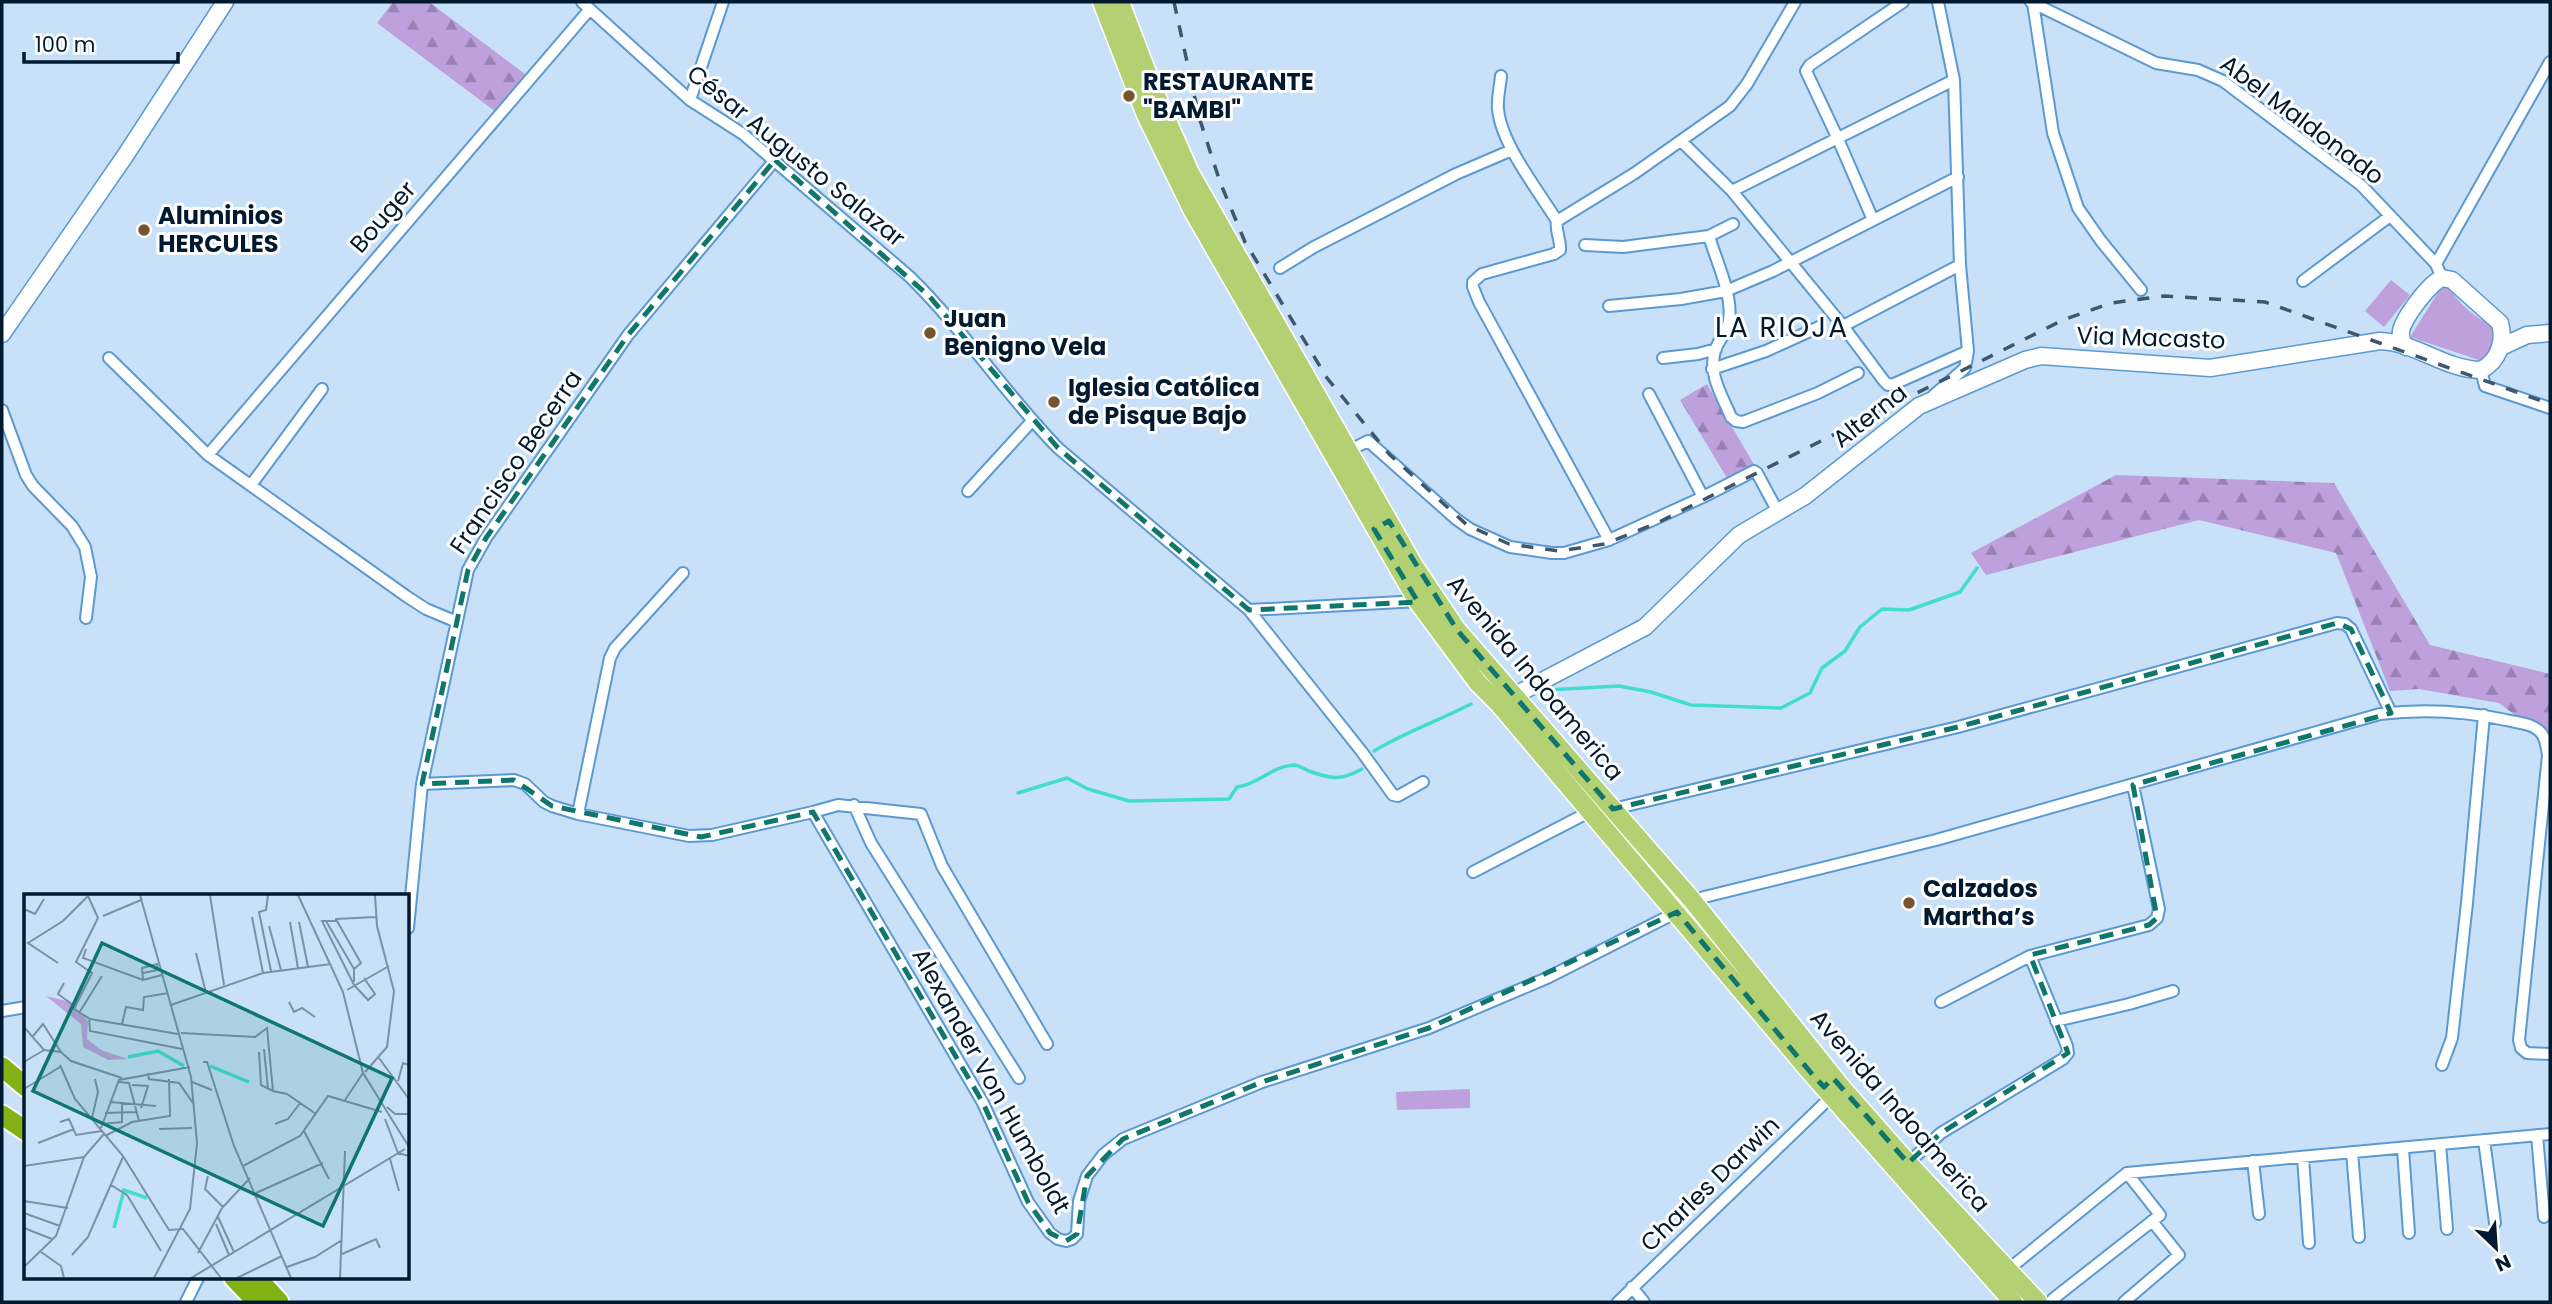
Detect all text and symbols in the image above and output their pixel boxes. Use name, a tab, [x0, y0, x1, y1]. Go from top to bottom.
scale bar	[24, 21, 178, 65]
text: 100 m	[35, 30, 95, 59]
street label: Abel Maldonado	[2214, 47, 2391, 192]
street label: César Augusto Salazar	[680, 57, 913, 254]
place label: RESTAURANTE "BAMBI"	[1143, 65, 1314, 126]
marker: RESTAURANTE "BAMBI"	[1121, 88, 1137, 104]
street label: Bouger	[342, 174, 423, 260]
place label: Aluminios HERCULES	[158, 199, 283, 260]
marker: Aluminios HERCULES	[136, 222, 152, 238]
place label: Juan Benigno Vela	[944, 302, 1106, 363]
district label: LA RIOJA	[1715, 308, 1849, 347]
street label: Via Macasto	[2076, 318, 2226, 357]
marker: Juan Benigno Vela	[922, 325, 938, 341]
street label: Francisco Becerra	[442, 363, 589, 560]
place label: Iglesia Católica de Pisque Bajo	[1068, 371, 1260, 432]
street label: Alterna	[1826, 376, 1914, 455]
marker: Iglesia Católica de Pisque Bajo	[1046, 394, 1062, 410]
street label: Avenida Indoamerica	[1440, 568, 1631, 787]
place label: Calzados Martha’s	[1923, 872, 2038, 933]
inset map	[24, 894, 410, 1280]
marker: Calzados Martha’s	[1901, 895, 1917, 911]
street label: Alexander Von Humboldt	[905, 942, 1078, 1220]
street label: Avenida Indoamerica	[1803, 1002, 1998, 1219]
street label: Charles Darwin	[1633, 1109, 1787, 1259]
north arrow	[2461, 1213, 2531, 1283]
text: N	[2491, 1248, 2515, 1278]

